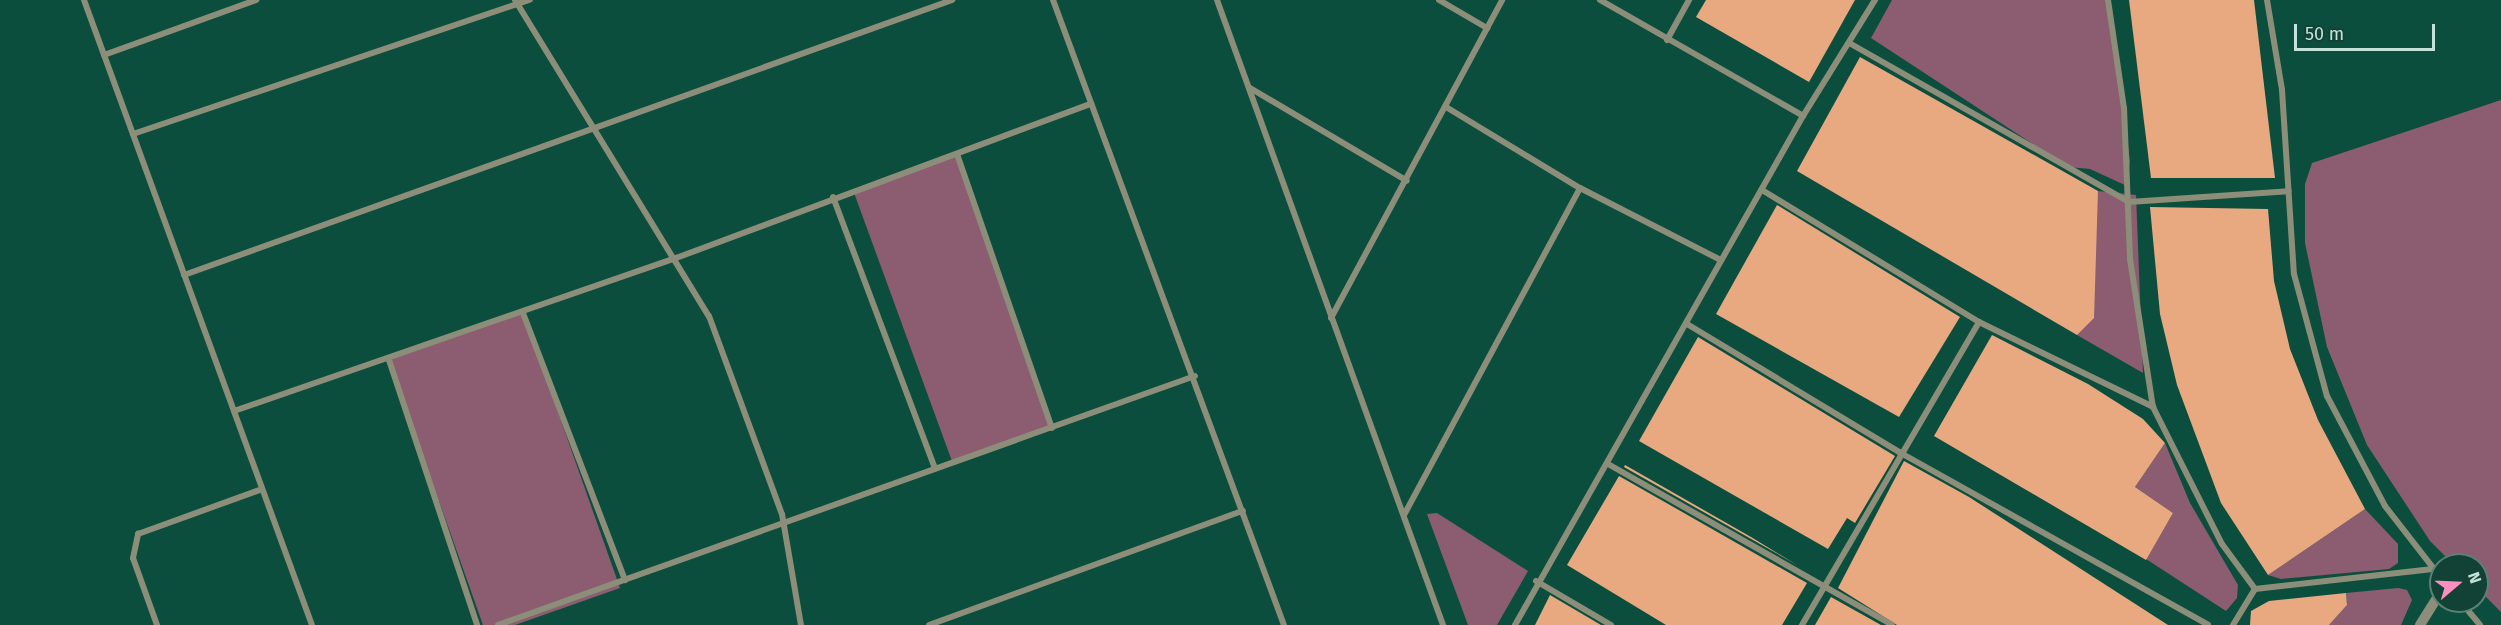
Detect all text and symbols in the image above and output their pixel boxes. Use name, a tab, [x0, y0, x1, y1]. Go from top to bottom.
scale bar	[2297, 12, 2438, 50]
text: 50 m	[2305, 23, 2344, 45]
north arrow	[2429, 553, 2489, 613]
text: N	[2464, 570, 2485, 586]

